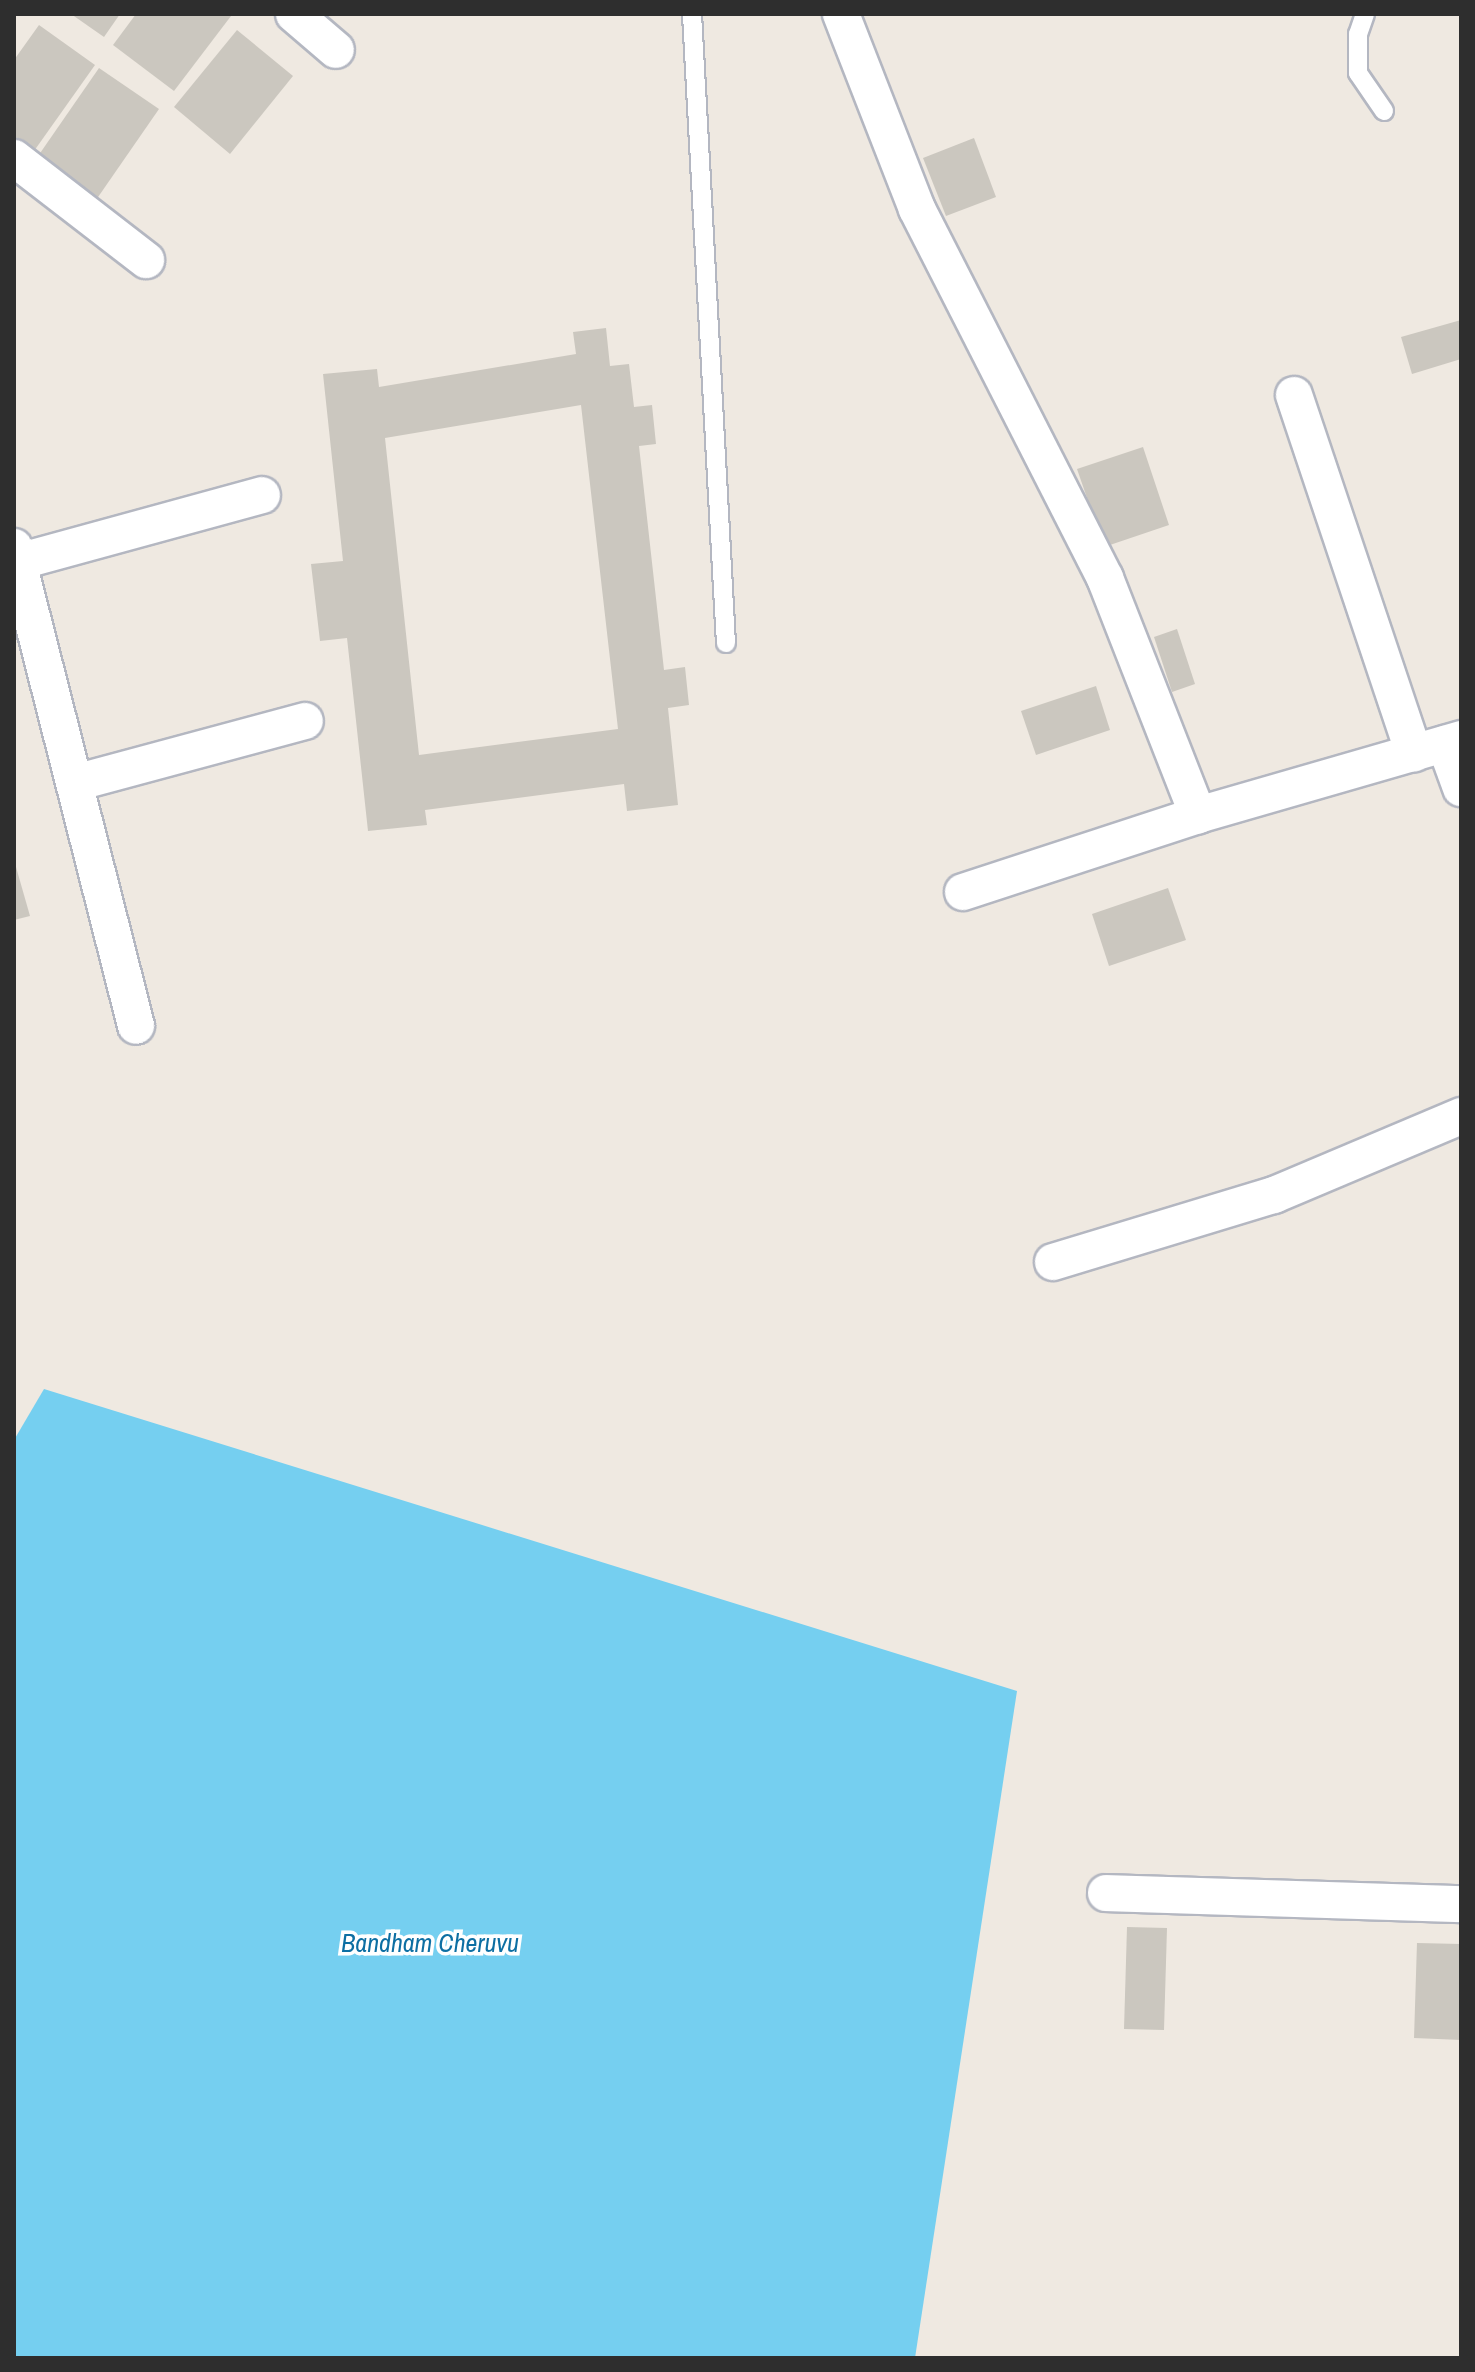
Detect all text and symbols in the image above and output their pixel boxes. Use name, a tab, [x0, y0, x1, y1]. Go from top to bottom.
water label: Bandham Cheruvu	[341, 1927, 519, 1959]

